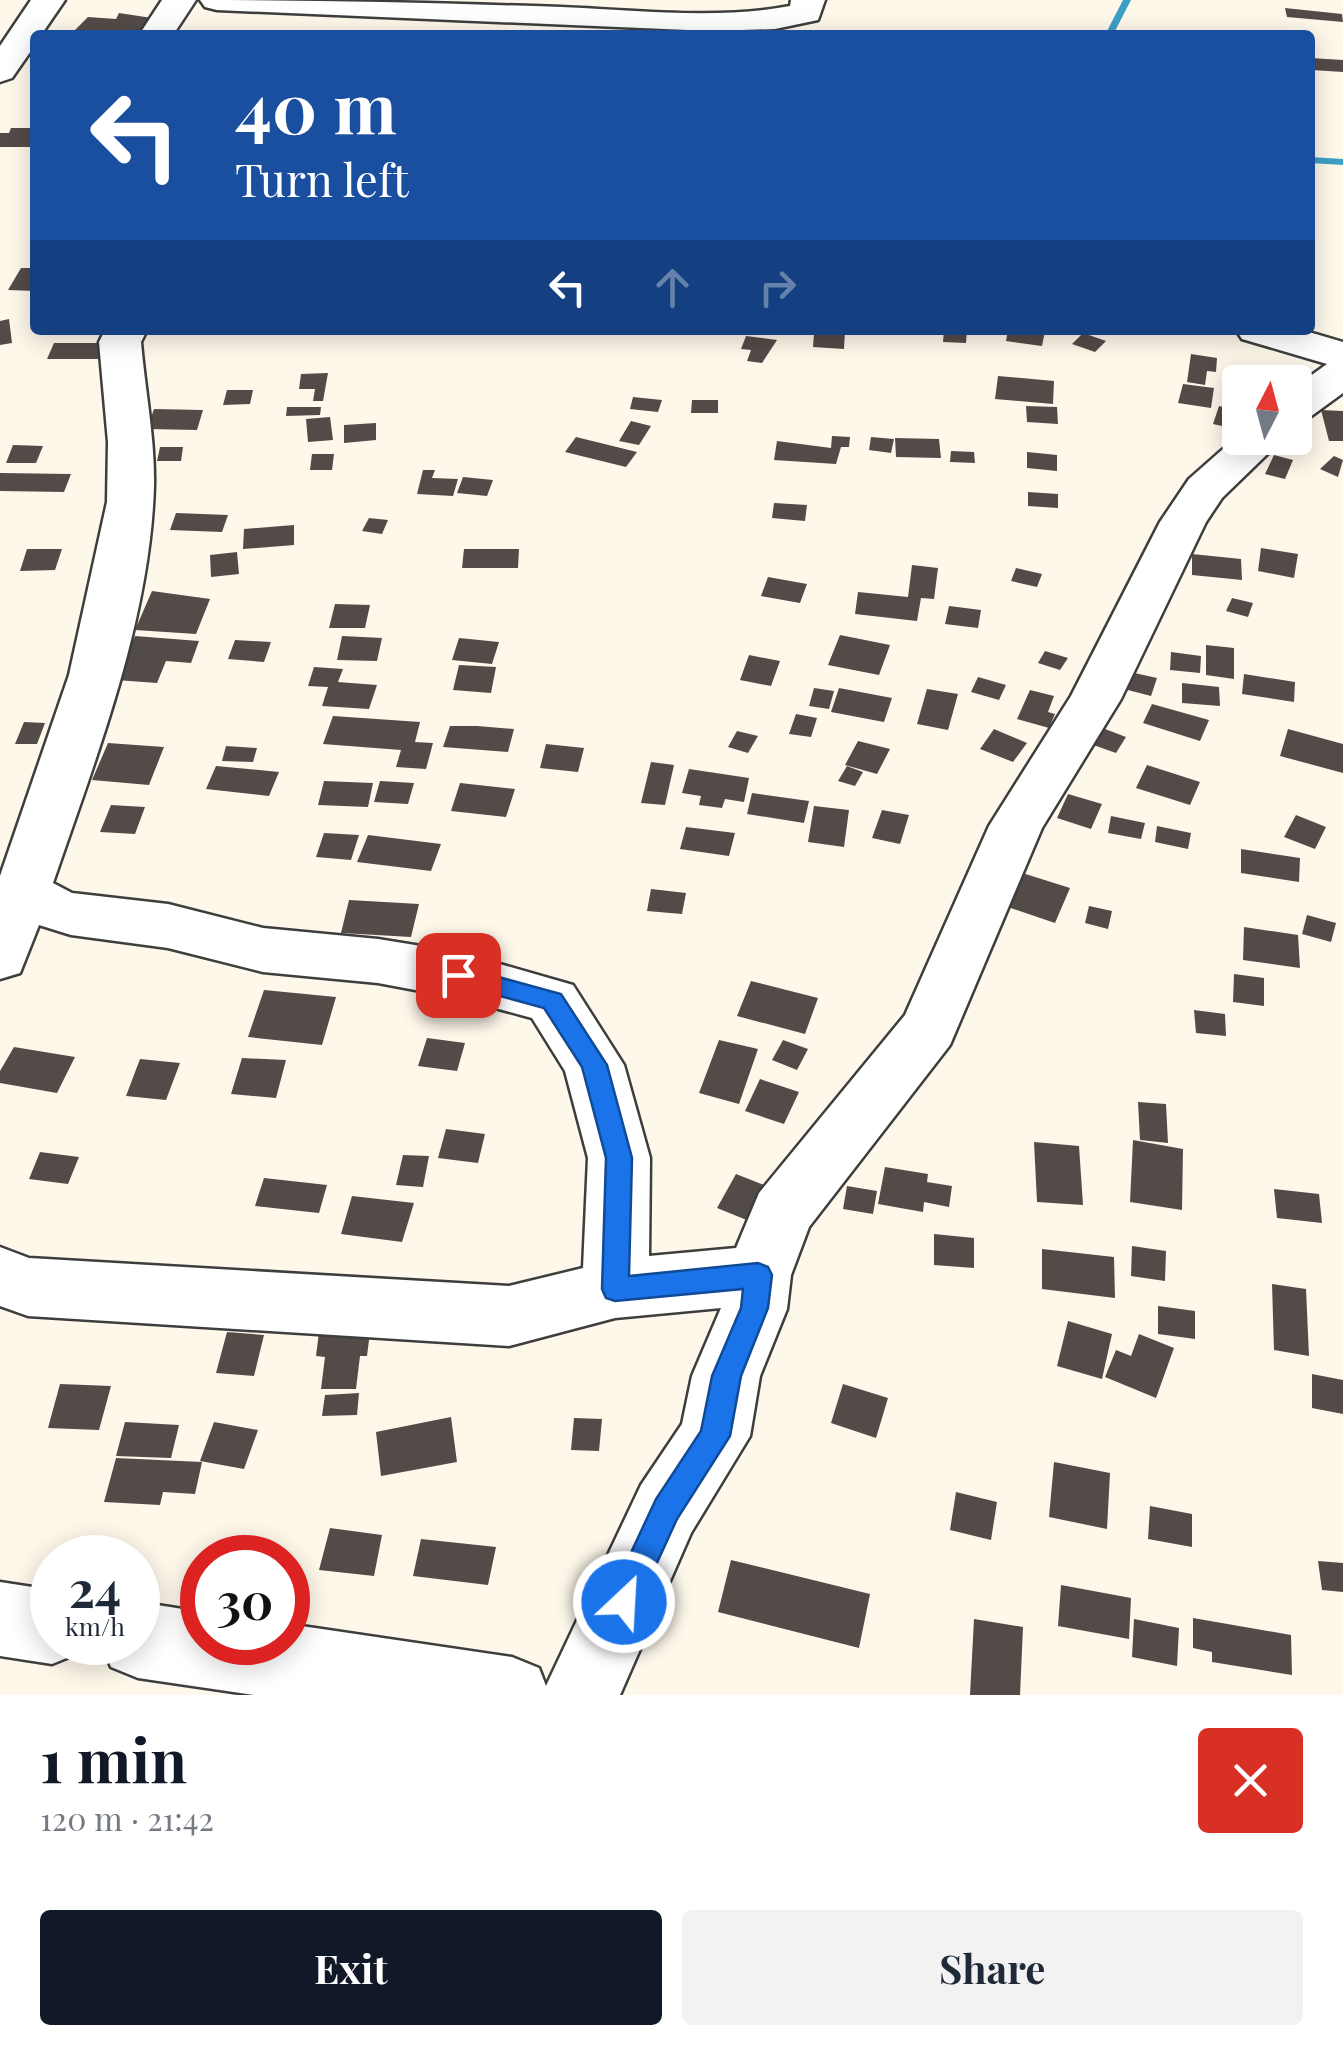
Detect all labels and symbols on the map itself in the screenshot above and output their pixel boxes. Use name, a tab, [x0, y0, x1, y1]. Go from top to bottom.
north arrow	[1222, 365, 1312, 455]
pin	[416, 933, 501, 1018]
speed limit sign: 30	[180, 1535, 310, 1665]
position arrow	[572, 1550, 676, 1654]

